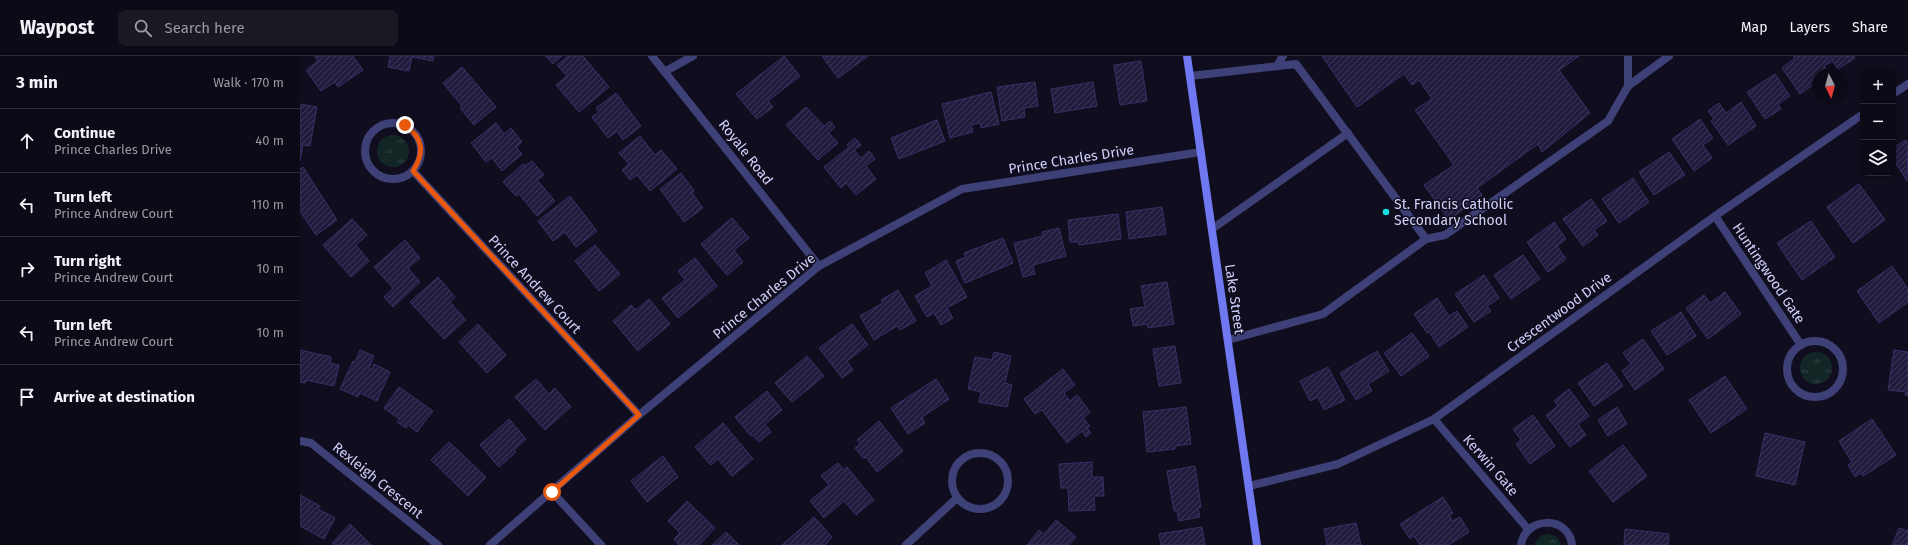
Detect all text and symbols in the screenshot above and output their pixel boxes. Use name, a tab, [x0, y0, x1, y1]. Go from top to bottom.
search box	[118, 10, 398, 46]
text: Waypost	[20, 16, 94, 39]
icon: search	[132, 17, 154, 39]
text: Search here	[164, 19, 245, 37]
text: Map	[1741, 19, 1767, 36]
text: Layers	[1789, 19, 1830, 36]
text: Share	[1852, 19, 1888, 36]
north arrow	[1812, 68, 1848, 104]
map controls	[1860, 68, 1896, 176]
button: +	[1860, 68, 1896, 104]
text: 3 min	[16, 72, 58, 93]
text: Walk · 170 m	[213, 75, 284, 90]
button: −	[1860, 104, 1896, 140]
route end	[396, 116, 414, 134]
street label: Royale Road	[715, 116, 776, 188]
text: Continue	[54, 124, 115, 142]
icon: ahead	[16, 130, 38, 152]
text: 40 m	[255, 133, 284, 148]
button: layers	[1860, 140, 1896, 176]
street label: Prince Charles Drive	[1007, 141, 1135, 178]
text: Prince Charles Drive	[54, 142, 172, 157]
text: Turn left	[54, 188, 112, 206]
icon: left	[16, 194, 38, 216]
place label: St. Francis Catholic Secondary School	[1394, 196, 1514, 229]
text: 110 m	[251, 197, 284, 212]
text: Prince Andrew Court	[54, 206, 173, 221]
marker: St. Francis Catholic Secondary School	[1381, 207, 1391, 217]
street label: Huntingwood Gate	[1729, 220, 1809, 327]
street label: Prince Andrew Court	[485, 232, 585, 338]
street label: Prince Charles Drive	[710, 250, 819, 343]
text: Turn right	[54, 252, 121, 270]
icon: right	[16, 258, 38, 280]
text: 10 m	[257, 261, 284, 276]
street label: Lake Street	[1221, 263, 1248, 336]
street label: Crescentwood Drive	[1504, 269, 1615, 356]
text: Prince Andrew Court	[54, 270, 173, 285]
text: Turn left	[54, 316, 112, 334]
icon: left	[16, 322, 38, 344]
text: 10 m	[257, 325, 284, 340]
text: Prince Andrew Court	[54, 334, 173, 349]
icon: arrive	[16, 386, 38, 408]
text: Arrive at destination	[54, 388, 195, 406]
street label: Kerwin Gate	[1459, 431, 1522, 500]
street label: Rexleigh Crescent	[329, 439, 427, 523]
route start	[543, 483, 561, 501]

